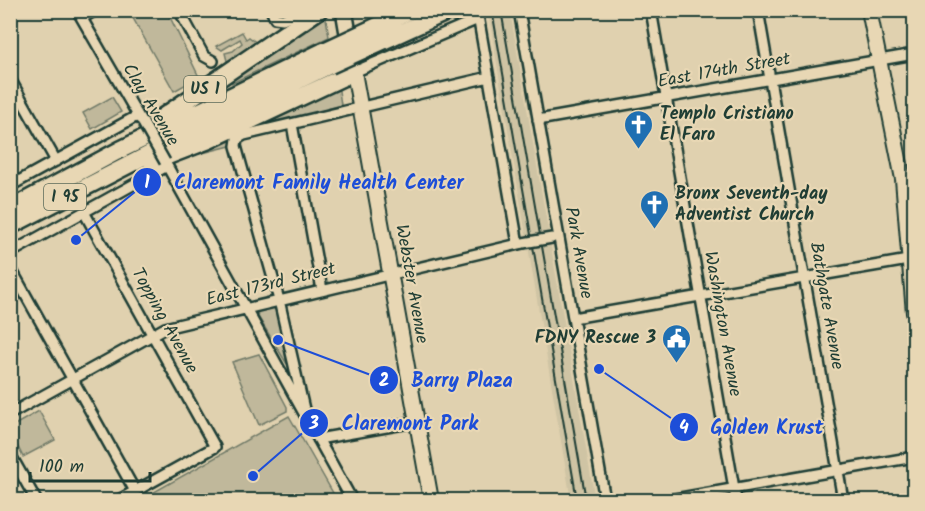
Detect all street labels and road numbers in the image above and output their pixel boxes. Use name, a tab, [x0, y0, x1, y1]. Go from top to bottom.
street label: East 174th Street	[655, 45, 794, 97]
street label: Clay Avenue	[114, 58, 186, 152]
road number: US 1	[184, 76, 226, 102]
road number: I 95	[44, 184, 86, 210]
street label: Park Avenue	[556, 205, 600, 301]
street label: Webster Avenue	[386, 222, 436, 346]
street label: Bathgate Avenue	[801, 240, 851, 372]
street label: Washington Avenue	[695, 249, 749, 399]
street label: East 173rd Street	[203, 255, 340, 315]
street label: Topping Avenue	[123, 263, 205, 379]

